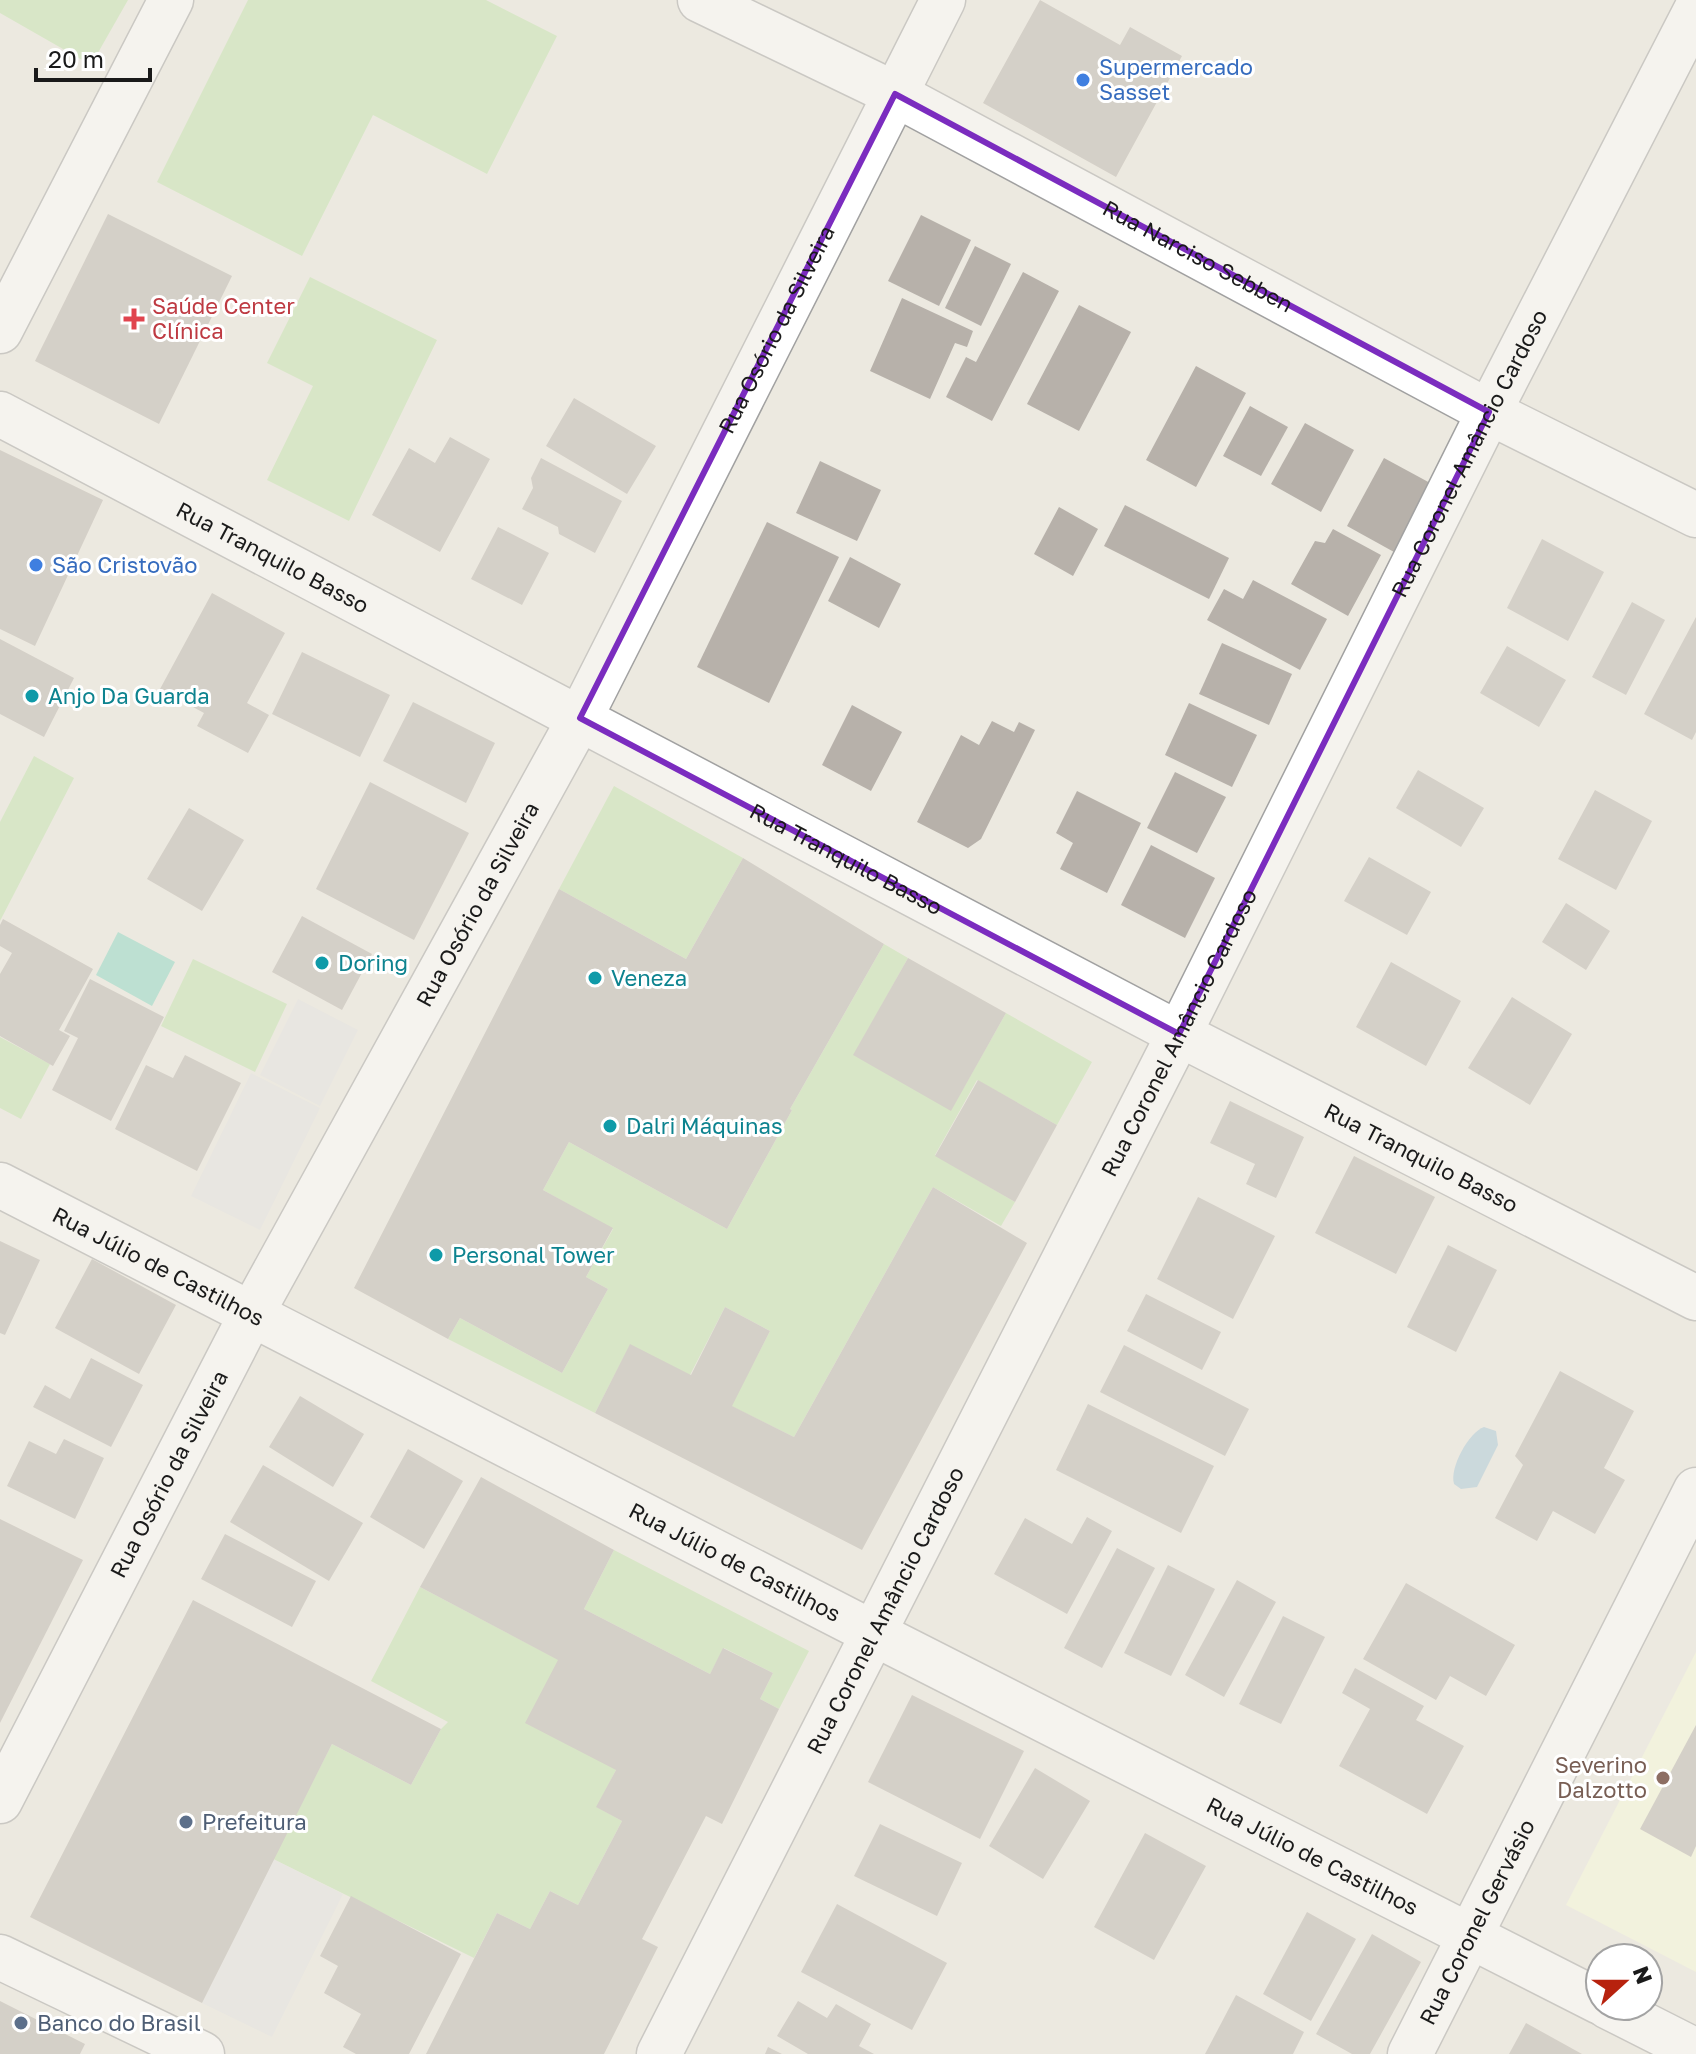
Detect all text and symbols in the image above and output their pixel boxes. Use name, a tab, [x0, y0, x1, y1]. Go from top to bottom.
scale bar	[36, 32, 150, 82]
text: 20 m	[48, 44, 104, 73]
place label: Supermercado Sasset	[1099, 53, 1253, 105]
marker: Supermercado Sasset	[1074, 71, 1092, 89]
street label: Rua Narciso Sebben	[1098, 194, 1298, 318]
street label: Rua Osório da Silveira	[712, 221, 840, 438]
place label: Saúde Center Clínica	[152, 292, 295, 344]
street label: Rua Coronel Amâncio Cardoso	[1385, 305, 1552, 601]
marker: Saúde Center Clínica	[123, 308, 145, 330]
street label: Rua Tranquilo Basso	[172, 495, 374, 619]
place label: São Cristovão	[52, 551, 197, 578]
marker: São Cristovão	[27, 556, 45, 574]
place label: Anjo Da Guarda	[48, 682, 210, 709]
marker: Anjo Da Guarda	[23, 687, 41, 705]
street label: Rua Osório da Silveira	[410, 797, 544, 1011]
street label: Rua Tranquilo Basso	[745, 797, 947, 920]
street label: Rua Coronel Amâncio Cardoso	[1095, 884, 1262, 1181]
place label: Doring	[338, 949, 408, 976]
marker: Doring	[313, 954, 331, 972]
place label: Veneza	[611, 964, 687, 991]
marker: Veneza	[586, 969, 604, 987]
street label: Rua Tranquilo Basso	[1320, 1097, 1523, 1218]
place label: Dalri Máquinas	[626, 1112, 783, 1139]
marker: Dalri Máquinas	[601, 1117, 619, 1135]
street label: Rua Júlio de Castilhos	[48, 1200, 269, 1331]
place label: Personal Tower	[452, 1241, 615, 1268]
marker: Personal Tower	[427, 1246, 445, 1264]
street label: Rua Osório da Silveira	[104, 1366, 233, 1582]
street label: Rua Coronel Amâncio Cardoso	[800, 1462, 969, 1758]
street label: Rua Júlio de Castilhos	[625, 1496, 845, 1627]
place label: Severino Dalzotto	[1555, 1751, 1647, 1803]
marker: Severino Dalzotto	[1654, 1769, 1672, 1787]
street label: Rua Júlio de Castilhos	[1202, 1791, 1423, 1921]
place label: Prefeitura	[202, 1808, 307, 1835]
marker: Prefeitura	[177, 1813, 195, 1831]
street label: Rua Coronel Gervásio	[1413, 1815, 1540, 2029]
north arrow	[1584, 1942, 1664, 2022]
text: N	[1628, 1962, 1659, 1987]
place label: Banco do Brasil	[37, 2009, 201, 2036]
marker: Banco do Brasil	[12, 2014, 30, 2032]

